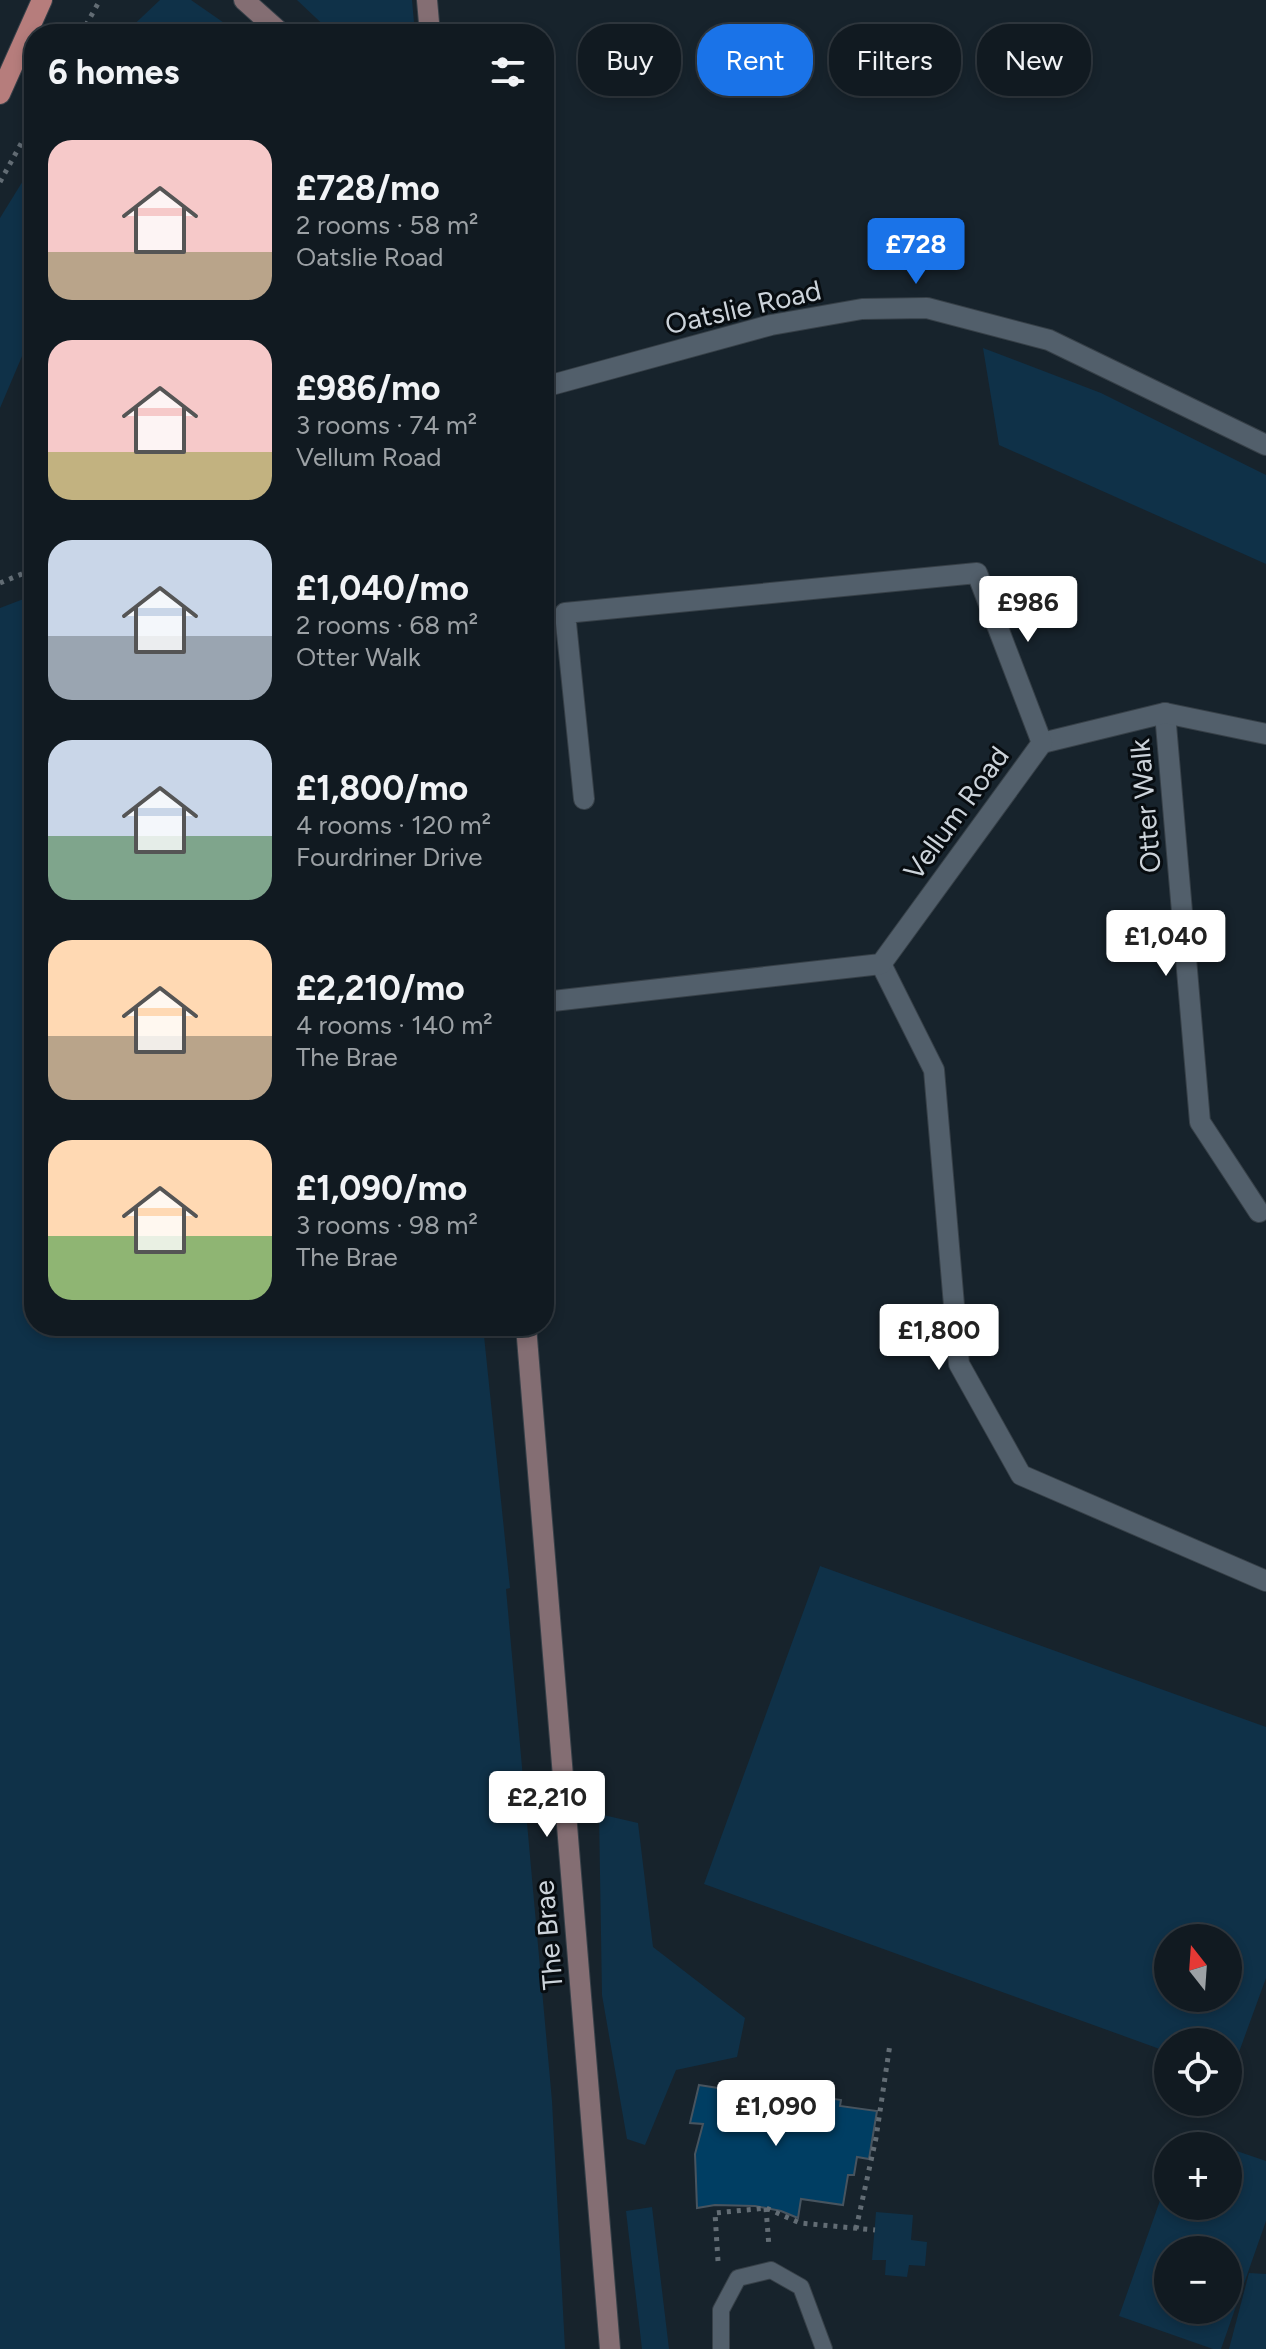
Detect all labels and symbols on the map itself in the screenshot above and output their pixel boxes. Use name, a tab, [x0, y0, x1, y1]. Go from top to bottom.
pin: £728	[869, 218, 963, 286]
street label: Oatslie Road	[662, 273, 824, 341]
pin: £986	[981, 576, 1075, 644]
street label: Otter Walk	[1122, 737, 1168, 874]
street label: Vellum Road	[896, 740, 1016, 886]
pin: £1,040	[1101, 910, 1231, 978]
pin: £1,800	[874, 1304, 1004, 1372]
pin: £2,210	[482, 1771, 612, 1839]
street label: The Brae	[526, 1879, 570, 1991]
north arrow	[1154, 1924, 1242, 2012]
pin: £1,090	[711, 2080, 841, 2148]

